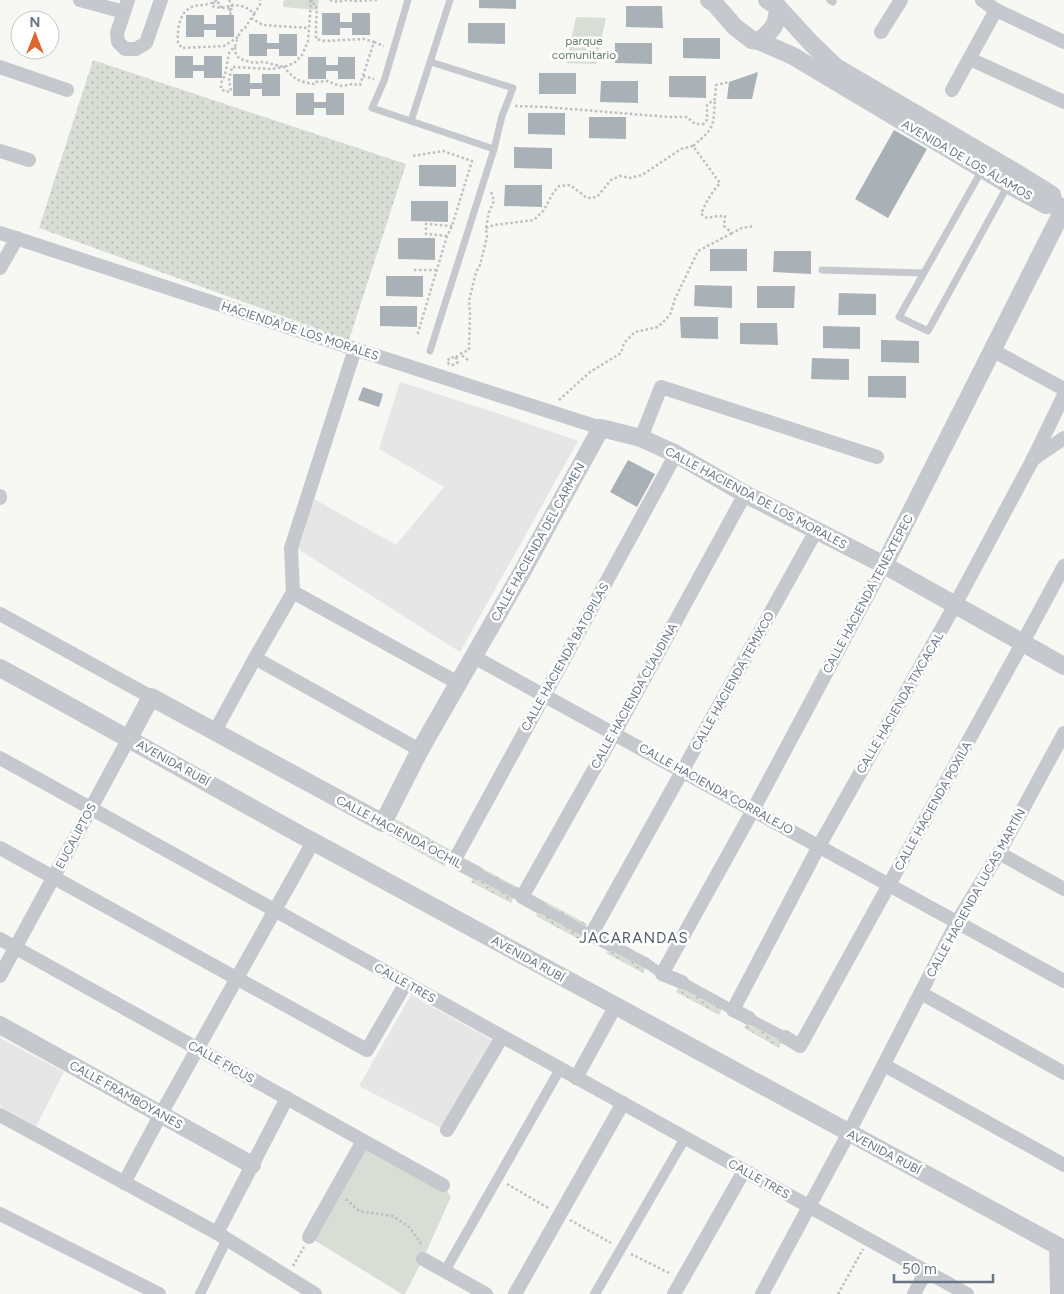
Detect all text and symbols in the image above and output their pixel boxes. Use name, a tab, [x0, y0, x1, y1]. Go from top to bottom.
north arrow	[10, 10, 60, 60]
text: N	[30, 14, 40, 31]
park label: parque comunitario	[552, 34, 616, 62]
street label: AVENIDA DE LOS ÁLAMOS	[899, 117, 1035, 203]
street label: HACIENDA DE LOS MORALES	[220, 299, 380, 363]
street label: CALLE HACIENDA DE LOS MORALES	[663, 444, 849, 552]
street label: CALLE HACIENDA DEL CARMEN	[488, 460, 588, 624]
street label: CALLE HACIENDA TENEXTEPEC	[820, 512, 916, 676]
street label: CALLE HACIENDA BATOPILAS	[518, 581, 612, 733]
street label: CALLE HACIENDA TEMIXCO	[689, 609, 777, 753]
street label: CALLE HACIENDA CLAUDINA	[588, 621, 680, 771]
street label: CALLE HACIENDA TIXCACAL	[854, 629, 947, 776]
street label: AVENIDA RUBÍ	[134, 737, 213, 789]
street label: CALLE HACIENDA POXILA	[892, 739, 974, 873]
street label: CALLE HACIENDA CORRALEJO	[637, 741, 795, 837]
street label: CALLE HACIENDA OCHIL	[334, 793, 465, 871]
street label: EUCALIPTOS	[53, 801, 99, 871]
street label: CALLE HACIENDA LUCAS MARTÍN	[924, 806, 1028, 980]
district label: JACARANDAS	[579, 929, 689, 947]
street label: AVENIDA RUBÍ	[489, 933, 568, 985]
street label: CALLE TRES	[372, 960, 438, 1006]
street label: CALLE FICUS	[185, 1038, 257, 1086]
street label: CALLE FRAMBOYANES	[67, 1058, 185, 1132]
street label: AVENIDA RUBÍ	[845, 1127, 924, 1178]
street label: CALLE TRES	[726, 1156, 792, 1202]
scale bar	[894, 1252, 993, 1284]
text: 50 m	[902, 1260, 937, 1278]

